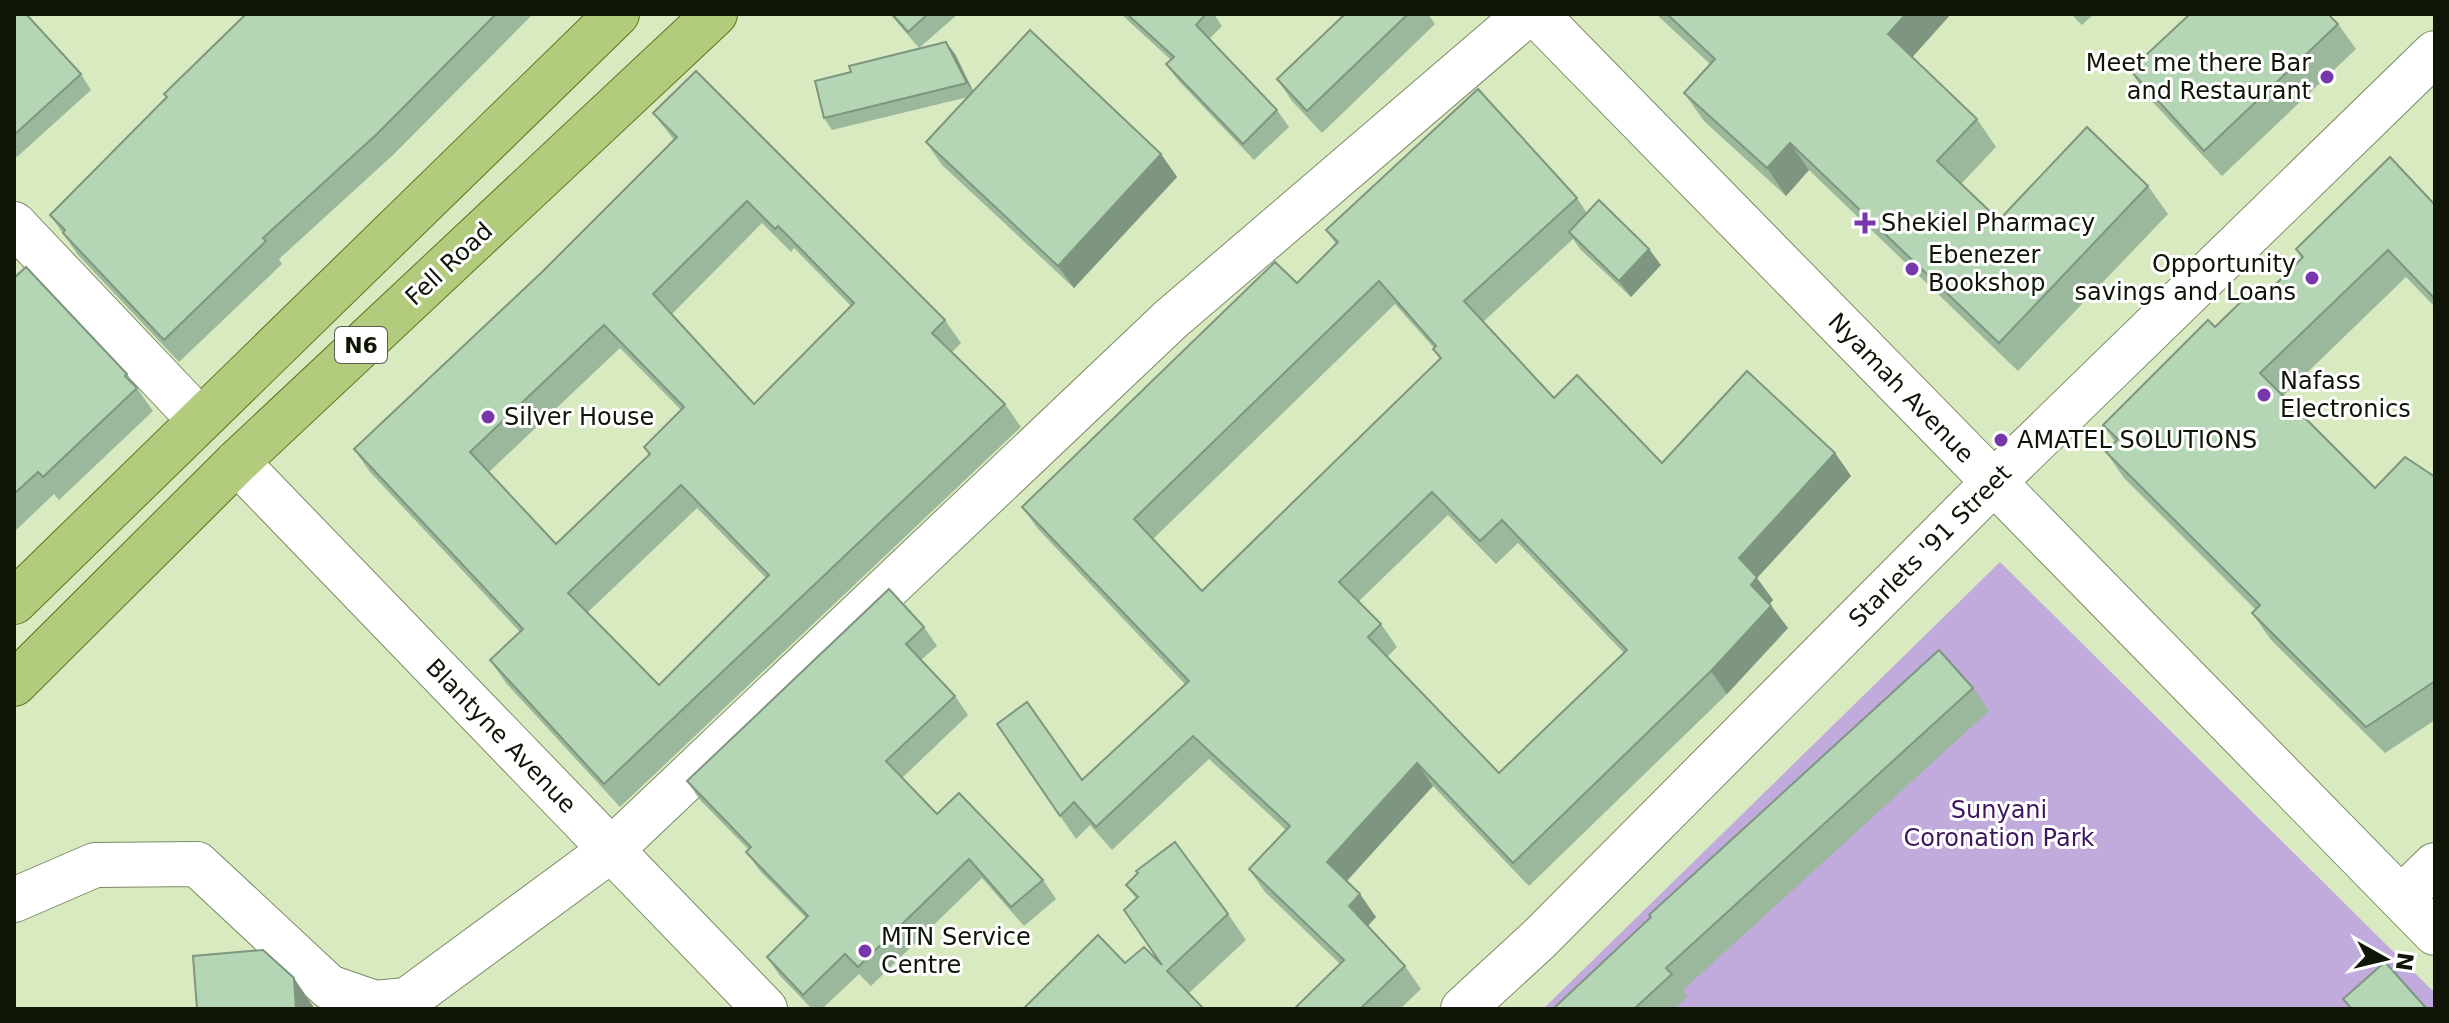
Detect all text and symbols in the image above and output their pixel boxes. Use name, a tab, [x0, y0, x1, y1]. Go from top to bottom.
place label: Meet me there Bar and Restaurant	[2086, 49, 2311, 105]
marker: Meet me there Bar and Restaurant	[2318, 68, 2336, 86]
place label: Shekiel Pharmacy	[1881, 209, 2095, 237]
marker: Shekiel Pharmacy	[1856, 214, 1874, 232]
street label: Fell Road	[400, 217, 498, 311]
place label: Ebenezer Bookshop	[1928, 241, 2045, 297]
place label: Opportunity savings and Loans	[2075, 250, 2296, 306]
marker: Ebenezer Bookshop	[1903, 260, 1921, 278]
marker: Opportunity savings and Loans	[2303, 269, 2321, 287]
street label: Nyamah Avenue	[1823, 307, 1979, 469]
road number: N6	[335, 327, 387, 363]
place label: Nafass Electronics	[2280, 367, 2411, 423]
marker: Nafass Electronics	[2255, 386, 2273, 404]
place label: Silver House	[504, 403, 654, 431]
marker: Silver House	[479, 408, 497, 426]
place label: AMATEL SOLUTIONS	[2017, 426, 2257, 454]
marker: AMATEL SOLUTIONS	[1992, 431, 2010, 449]
street label: Starlets '91 Street	[1843, 459, 2017, 633]
street label: Blantyne Avenue	[420, 653, 582, 819]
park label: Sunyani Coronation Park	[1904, 796, 2095, 852]
north arrow	[2345, 919, 2425, 999]
place label: MTN Service Centre	[881, 923, 1031, 979]
marker: MTN Service Centre	[856, 942, 874, 960]
text: N	[2391, 951, 2418, 973]

